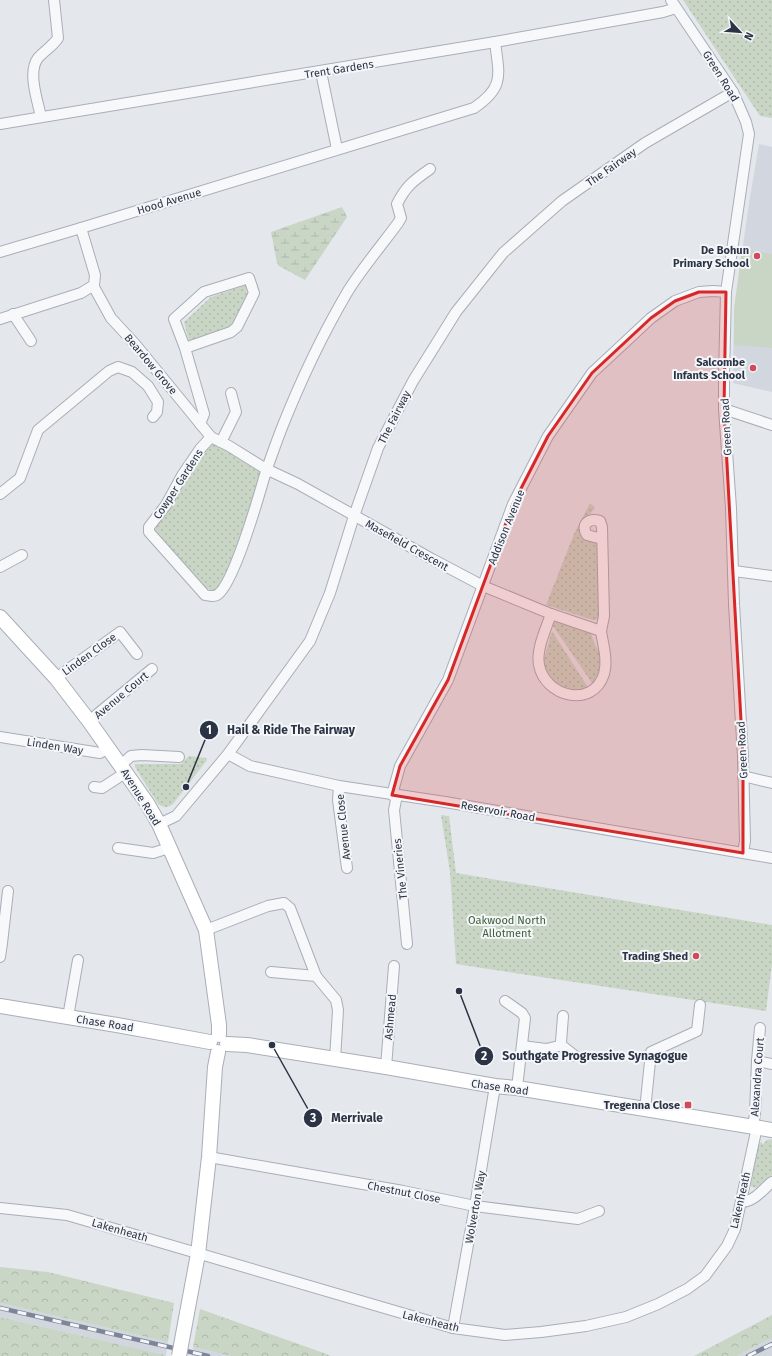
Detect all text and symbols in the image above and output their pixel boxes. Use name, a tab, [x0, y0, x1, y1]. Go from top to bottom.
north arrow	[720, 12, 760, 52]
text: N	[741, 30, 756, 42]
street label: Green Road	[700, 48, 741, 104]
street label: Trent Gardens	[304, 58, 374, 81]
street label: The Fairway	[584, 145, 639, 189]
street label: Hood Avenue	[136, 186, 203, 217]
place label: De Bohun Primary School	[673, 244, 750, 270]
marker: De Bohun Primary School	[752, 251, 762, 261]
street label: Beardow Grove	[122, 331, 180, 397]
place label: Salcombe Infants School	[673, 356, 746, 382]
marker: Salcombe Infants School	[748, 363, 758, 373]
street label: The Fairway	[375, 388, 414, 446]
street label: Green Road	[719, 398, 734, 456]
street label: Cowper Gardens	[151, 447, 206, 522]
street label: Addison Avenue	[485, 488, 527, 567]
street label: Masefield Crescent	[363, 517, 451, 574]
street label: Linden Close	[60, 630, 119, 678]
street label: Avenue Court	[92, 669, 151, 722]
callout: Hail & Ride The Fairway	[199, 718, 363, 742]
street label: Green Road	[735, 721, 750, 779]
text: 1	[206, 723, 212, 737]
text: Hail & Ride The Fairway	[227, 723, 356, 737]
street label: Linden Way	[26, 736, 85, 757]
street label: Avenue Road	[118, 766, 163, 828]
street label: Avenue Close	[334, 793, 353, 861]
street label: Reservoir Road	[460, 799, 536, 824]
street label: The Vineries	[391, 838, 410, 900]
park label: Oakwood North Allotment	[468, 914, 546, 940]
place label: Trading Shed	[622, 950, 688, 963]
marker: Trading Shed	[691, 951, 701, 961]
street label: Ashmead	[382, 994, 399, 1040]
street label: Chase Road	[75, 1013, 134, 1034]
street label: Alexandra Court	[748, 1037, 767, 1117]
callout: Southgate Progressive Synagogue	[474, 1044, 695, 1068]
text: 2	[481, 1049, 487, 1063]
text: Southgate Progressive Synagogue	[502, 1049, 688, 1063]
street label: Chase Road	[470, 1077, 529, 1098]
place label: Tregenna Close	[604, 1099, 680, 1112]
marker: Tregenna Close	[683, 1100, 693, 1110]
callout: Merrivale	[303, 1106, 390, 1130]
text: 3	[309, 1111, 316, 1125]
text: Merrivale	[331, 1111, 383, 1125]
street label: Wolverton Way	[463, 1169, 488, 1245]
street label: Lakenheath	[728, 1170, 753, 1230]
street label: Chestnut Close	[366, 1179, 442, 1206]
street label: Lakenheath	[90, 1216, 150, 1245]
street label: Lakenheath	[401, 1308, 461, 1335]

